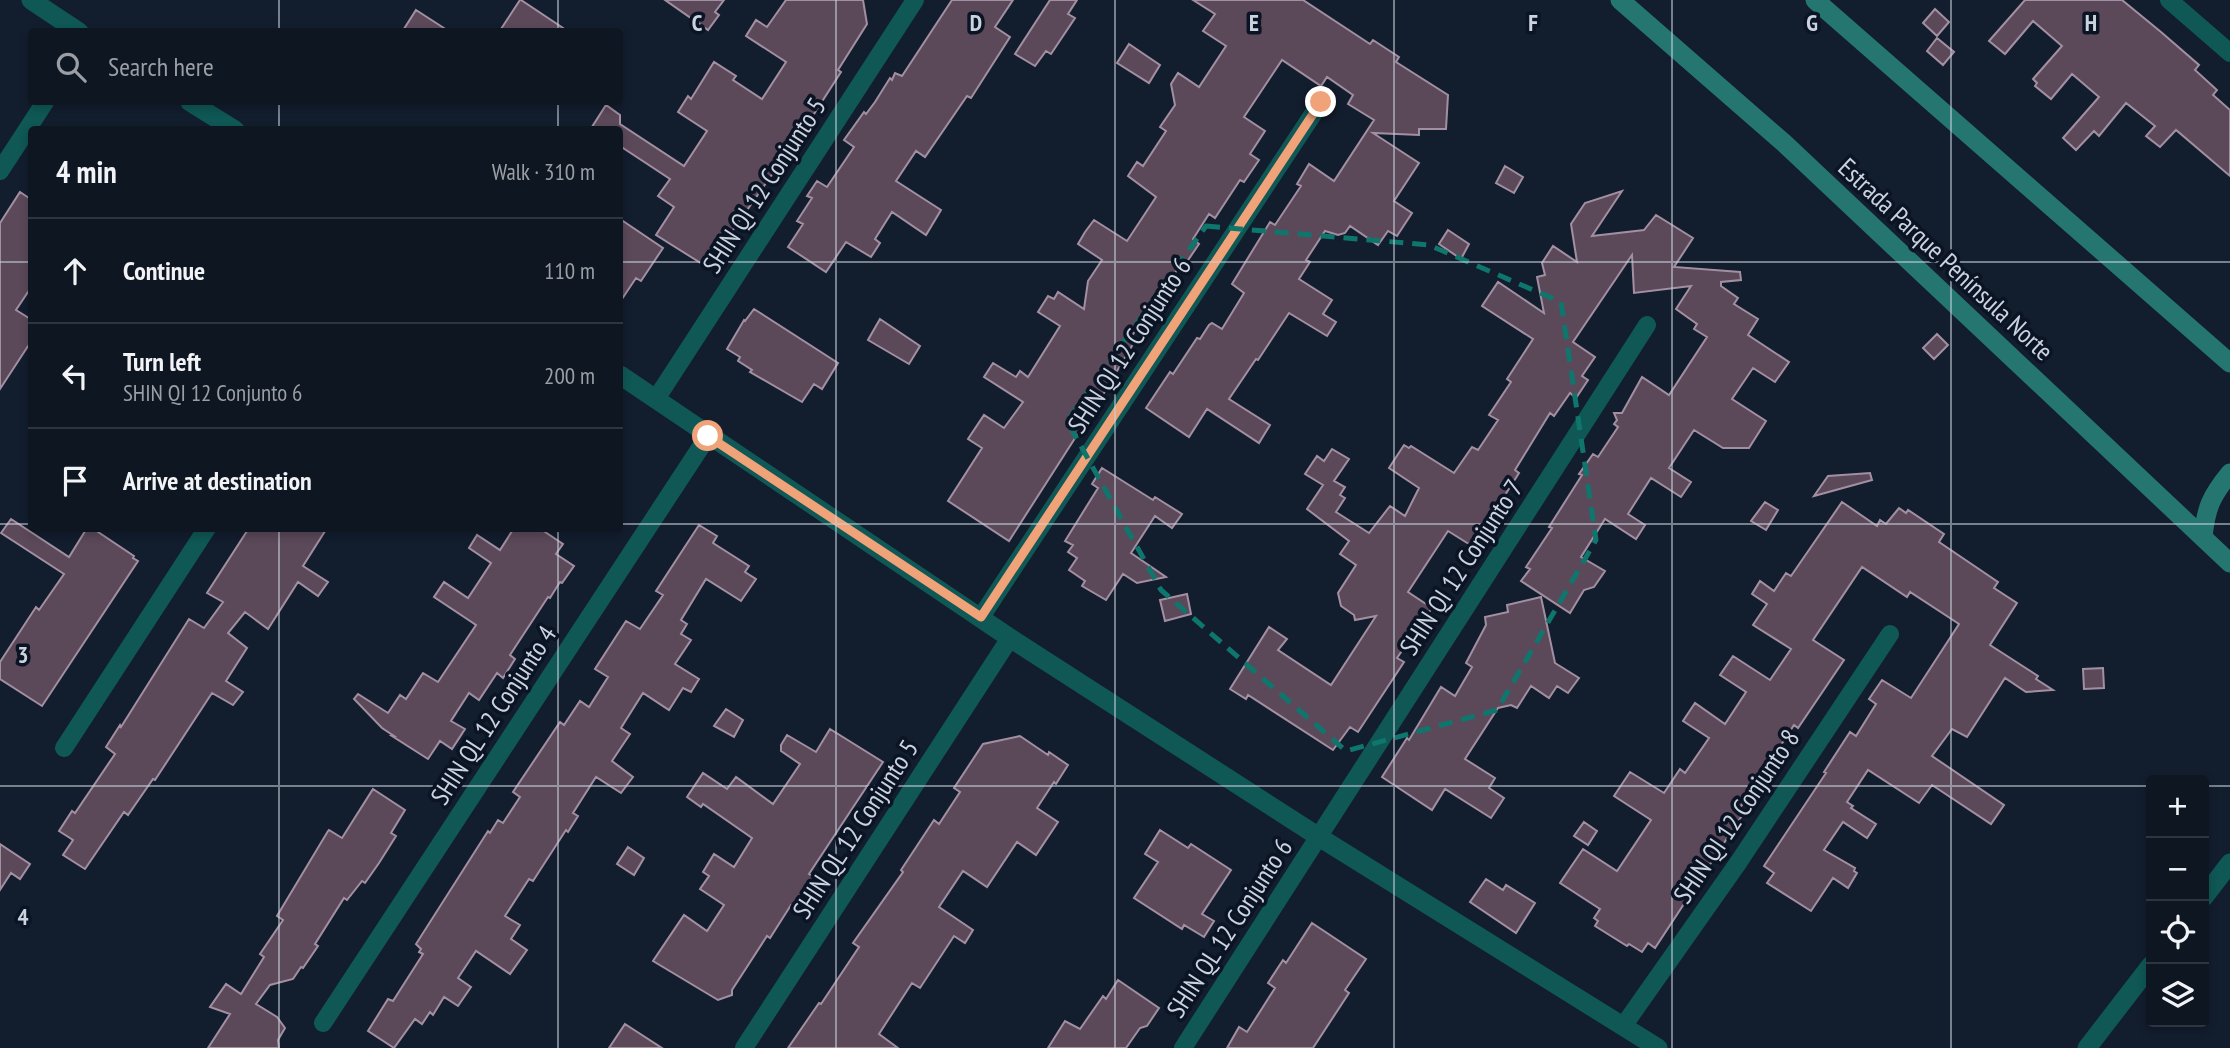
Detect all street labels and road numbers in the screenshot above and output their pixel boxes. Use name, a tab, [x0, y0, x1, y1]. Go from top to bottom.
street label: SHIN QI 12 Conjunto 5	[695, 91, 833, 279]
street label: Estrada Parque Península Norte	[1832, 151, 2060, 367]
street label: SHIN QI 12 Conjunto 6	[1060, 251, 1198, 439]
street label: SHIN QI 12 Conjunto 7	[1392, 473, 1530, 661]
street label: SHIN QL 12 Conjunto 4	[423, 619, 563, 811]
street label: SHIN QI 12 Conjunto 8	[1666, 723, 1806, 909]
street label: SHIN QL 12 Conjunto 5	[785, 733, 925, 925]
street label: SHIN QL 12 Conjunto 6	[1159, 832, 1299, 1024]

